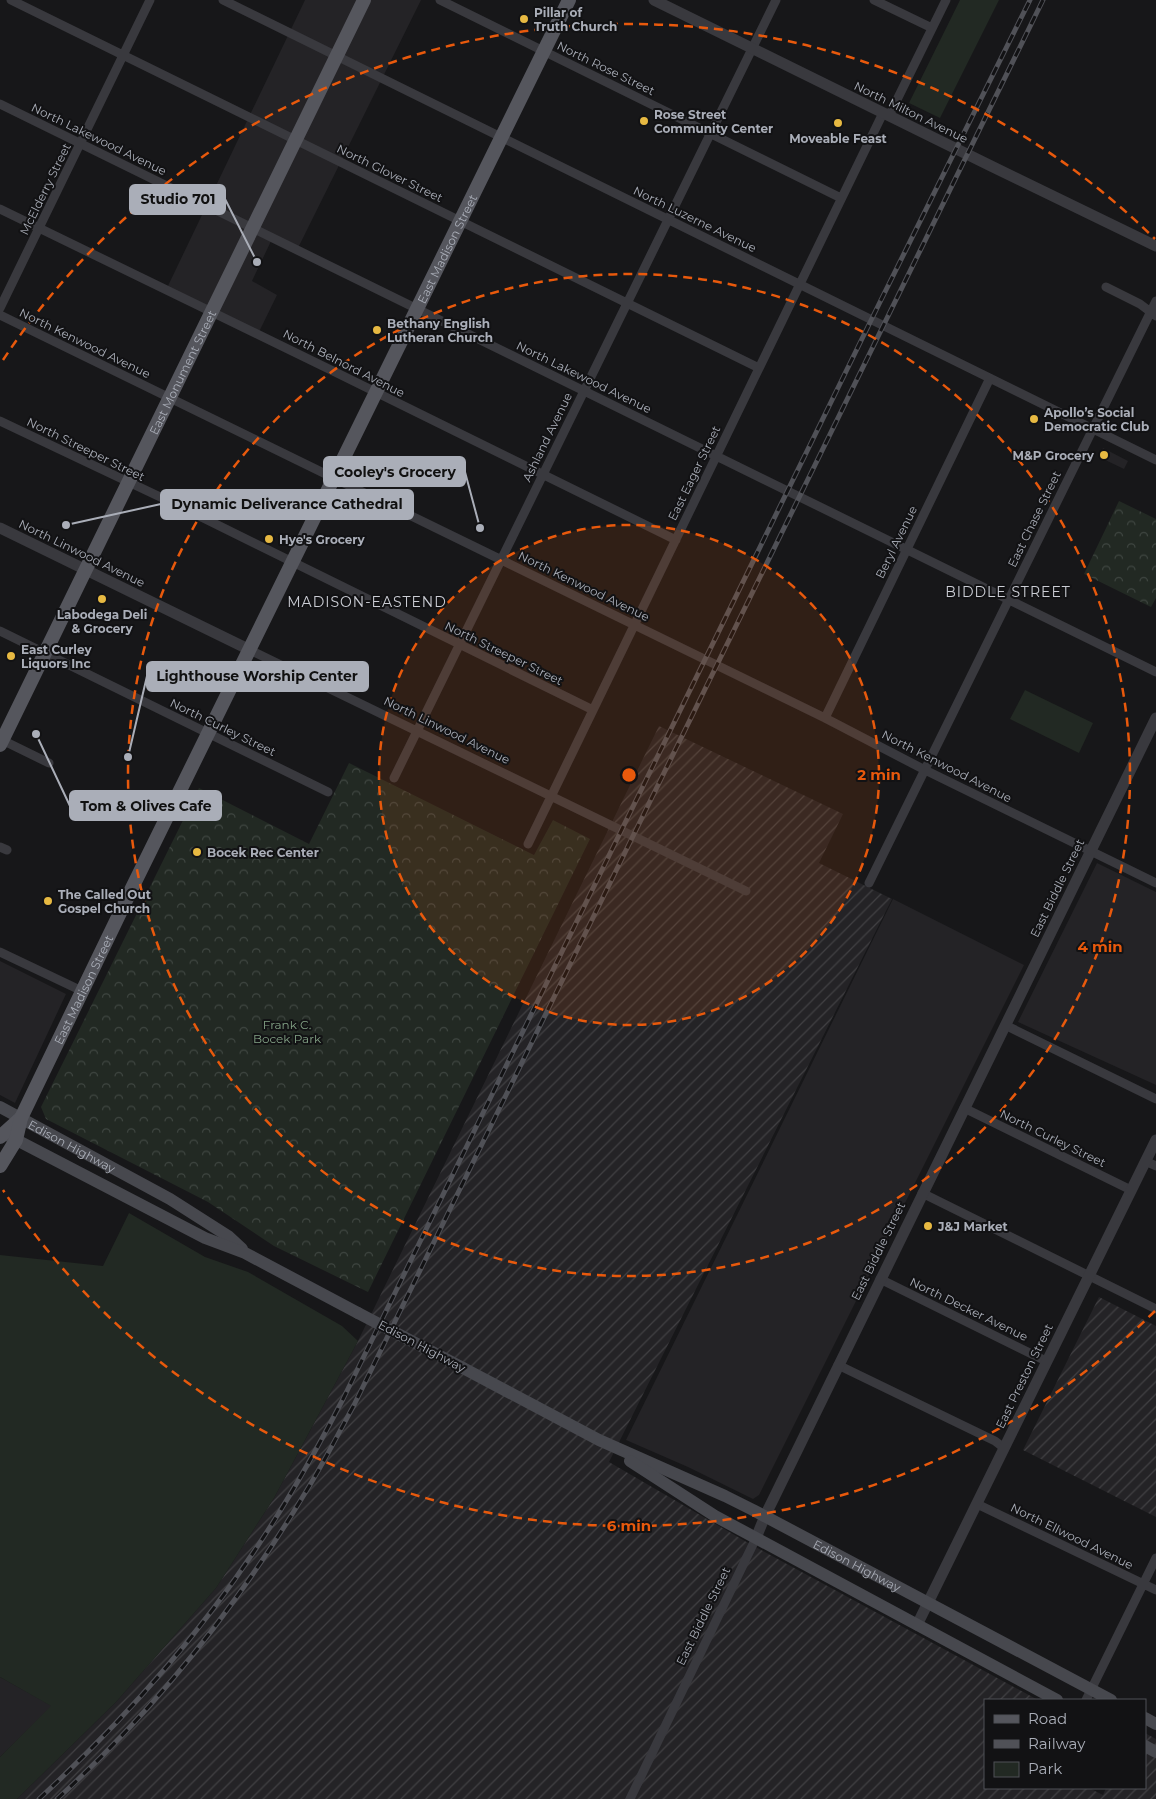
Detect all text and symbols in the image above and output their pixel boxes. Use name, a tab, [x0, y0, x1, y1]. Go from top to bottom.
place label: Pillar of Truth Church	[534, 5, 617, 34]
marker: Pillar of Truth Church	[518, 13, 530, 25]
street label: North Rose Street	[555, 38, 658, 98]
street label: North Milton Avenue	[852, 78, 970, 146]
street label: North Lakewood Avenue	[29, 100, 169, 178]
place label: Rose Street Community Center	[654, 107, 773, 136]
marker: Rose Street Community Center	[638, 115, 650, 127]
marker: Moveable Feast	[832, 117, 844, 129]
place label: Moveable Feast	[789, 131, 888, 146]
street label: McElderry Street	[16, 141, 74, 237]
street label: North Glover Street	[335, 141, 446, 205]
street label: North Luzerne Avenue	[631, 183, 759, 255]
callout: Studio 701	[130, 185, 225, 214]
text: Studio 701	[140, 190, 216, 208]
street label: East Madison Street	[413, 192, 480, 306]
street label: North Kenwood Avenue	[17, 305, 153, 381]
street label: East Monument Street	[145, 307, 219, 437]
place label: Bethany English Lutheran Church	[387, 316, 493, 345]
marker: Bethany English Lutheran Church	[371, 324, 383, 336]
street label: North Belnord Avenue	[281, 326, 407, 400]
street label: North Lakewood Avenue	[514, 338, 654, 416]
street label: Ashland Avenue	[519, 390, 575, 484]
place label: Apollo’s Social Democratic Club	[1043, 405, 1149, 434]
marker: Apollo’s Social Democratic Club	[1028, 413, 1040, 425]
street label: North Streeper Street	[25, 414, 148, 484]
street label: East Eager Street	[665, 423, 724, 523]
place label: M&P Grocery	[1013, 448, 1095, 463]
marker: M&P Grocery	[1098, 449, 1110, 461]
callout: Cooley's Grocery	[324, 457, 465, 486]
text: Cooley's Grocery	[334, 463, 456, 481]
street label: East Chase Street	[1004, 468, 1064, 570]
callout: Dynamic Deliverance Cathedral	[161, 490, 413, 519]
text: Dynamic Deliverance Cathedral	[171, 495, 403, 513]
street label: Beryl Avenue	[872, 503, 920, 581]
street label: North Linwood Avenue	[16, 516, 148, 590]
place label: Hye's Grocery	[279, 532, 366, 547]
marker: Hye's Grocery	[263, 533, 275, 545]
street label: North Kenwood Avenue	[516, 548, 652, 624]
district label: BIDDLE STREET	[945, 583, 1071, 601]
marker: Labodega Deli & Grocery	[96, 593, 108, 605]
district label: MADISON-EASTEND	[287, 593, 447, 611]
place label: Labodega Deli & Grocery	[57, 607, 147, 636]
street label: North Streeper Street	[443, 618, 566, 688]
place label: East Curley Liquors Inc	[21, 642, 92, 671]
marker: East Curley Liquors Inc	[5, 650, 17, 662]
callout: Lighthouse Worship Center	[147, 662, 368, 691]
text: Lighthouse Worship Center	[156, 667, 358, 685]
street label: North Linwood Avenue	[381, 693, 513, 767]
street label: North Curley Street	[168, 695, 278, 759]
street label: North Kenwood Avenue	[879, 727, 1015, 805]
text: 2 min	[857, 765, 901, 784]
centre of rings	[620, 766, 638, 784]
callout: Tom & Olives Cafe	[70, 791, 221, 820]
text: Tom & Olives Cafe	[80, 797, 212, 815]
street label: East Biddle Street	[1027, 836, 1087, 940]
place label: Bocek Rec Center	[207, 845, 319, 860]
marker: Bocek Rec Center	[191, 846, 203, 858]
place label: The Called Out Gospel Church	[58, 887, 152, 916]
marker: The Called Out Gospel Church	[42, 895, 54, 907]
street label: East Madison Street	[50, 932, 116, 1047]
text: 4 min	[1077, 937, 1123, 956]
park label: Frank C. Bocek Park	[253, 1017, 322, 1046]
street label: North Curley Street	[998, 1106, 1108, 1170]
street label: Edison Highway	[26, 1116, 119, 1176]
street label: East Biddle Street	[848, 1199, 908, 1303]
place label: J&J Market	[937, 1219, 1009, 1234]
marker: J&J Market	[922, 1220, 934, 1232]
street label: North Decker Avenue	[907, 1274, 1031, 1344]
street label: Edison Highway	[376, 1317, 469, 1376]
street label: East Preston Street	[992, 1321, 1056, 1431]
street label: North Ellwood Avenue	[1008, 1500, 1136, 1572]
text: 6 min	[607, 1516, 651, 1535]
street label: Edison Highway	[811, 1536, 904, 1595]
street label: East Biddle Street	[673, 1564, 733, 1668]
legend	[984, 1699, 1146, 1789]
text: Road	[1028, 1709, 1067, 1728]
text: Railway	[1028, 1734, 1086, 1753]
text: Park	[1028, 1759, 1062, 1778]

